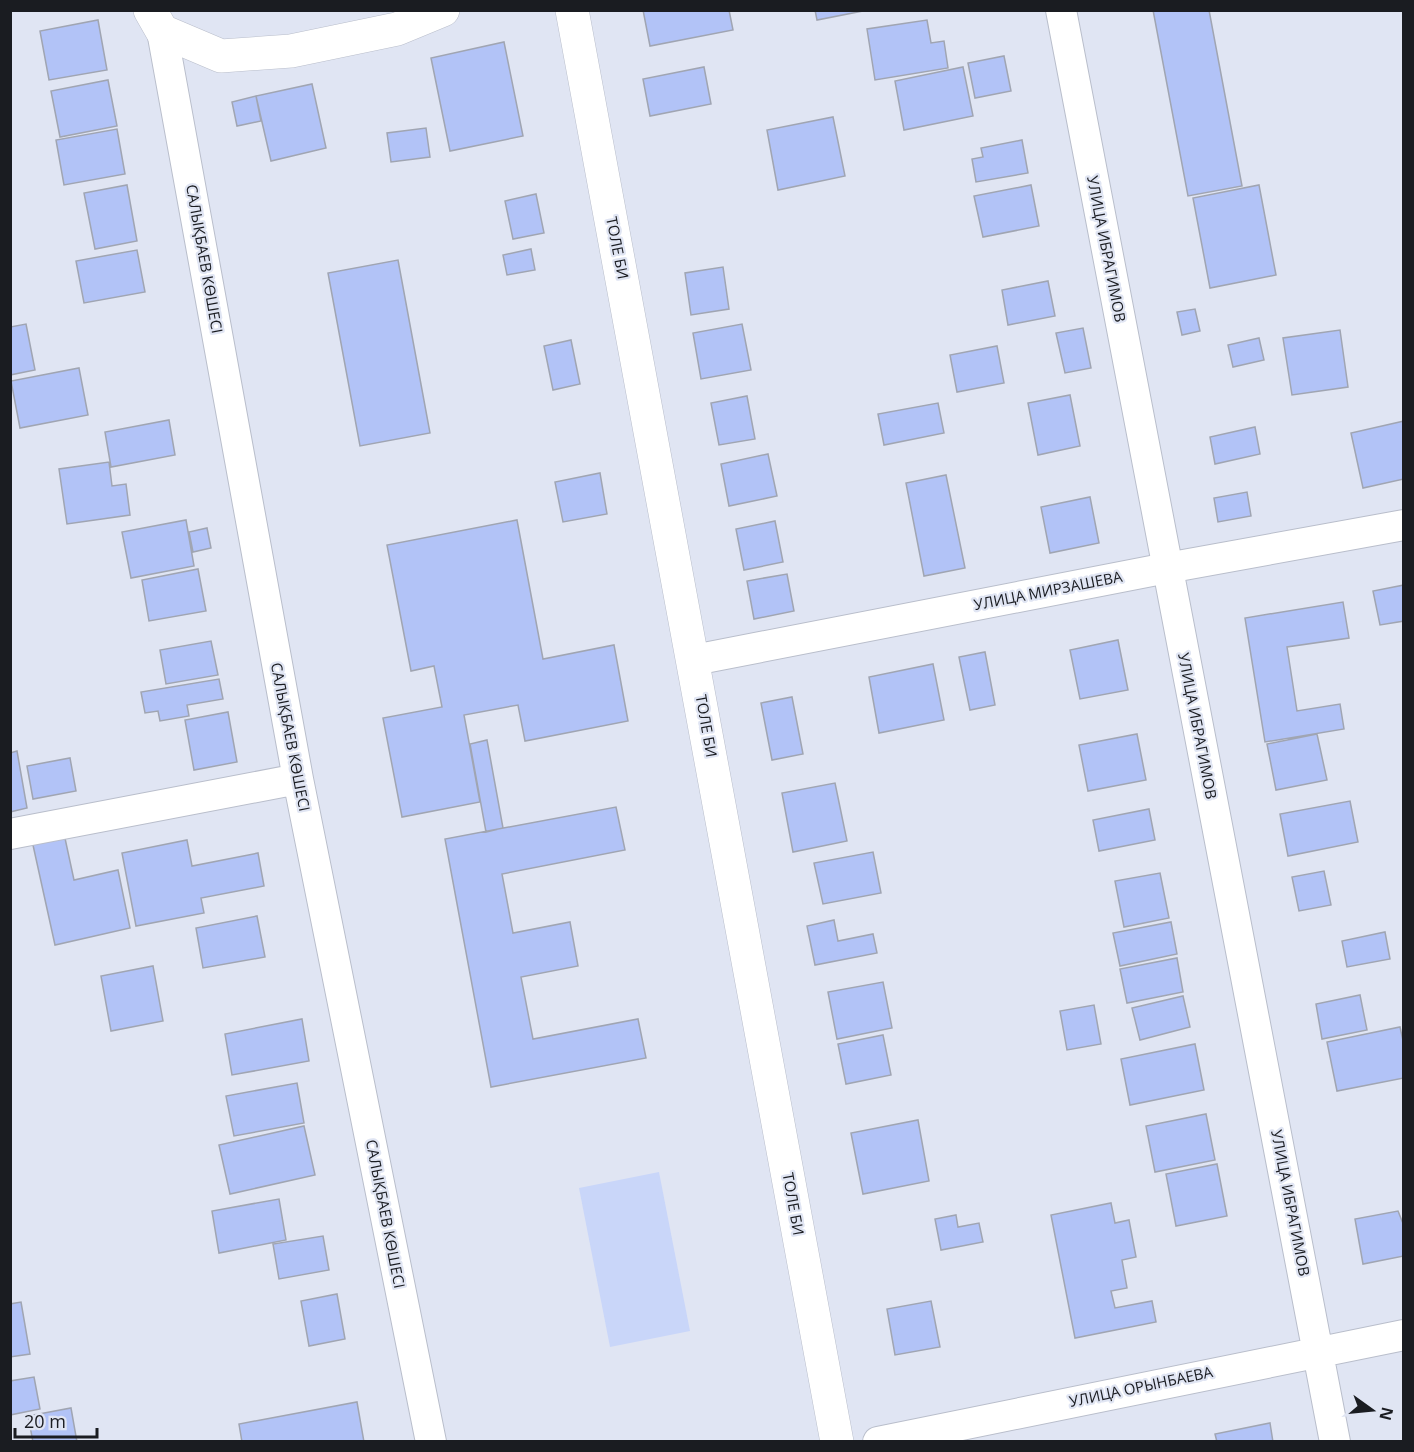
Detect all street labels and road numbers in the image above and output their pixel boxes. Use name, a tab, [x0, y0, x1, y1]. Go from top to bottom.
street label: УЛИЦА ИБРАГИМОВ	[1083, 174, 1131, 324]
street label: САЛЫҚБАЕВ КӨШЕСІ	[182, 183, 228, 335]
street label: ТОЛЕ БИ	[602, 215, 634, 281]
street label: УЛИЦА МИРЗАШЕВА	[972, 566, 1124, 614]
street label: УЛИЦА ИБРАГИМОВ	[1174, 651, 1222, 801]
street label: САЛЫҚБАЕВ КӨШЕСІ	[267, 661, 315, 813]
street label: ТОЛЕ БИ	[692, 693, 722, 759]
street label: УЛИЦА ИБРАГИМОВ	[1267, 1128, 1315, 1278]
street label: САЛЫҚБАЕВ КӨШЕСІ	[362, 1138, 410, 1290]
street label: ТОЛЕ БИ	[779, 1171, 809, 1237]
street label: УЛИЦА ОРЫНБАЕВА	[1067, 1361, 1215, 1411]

